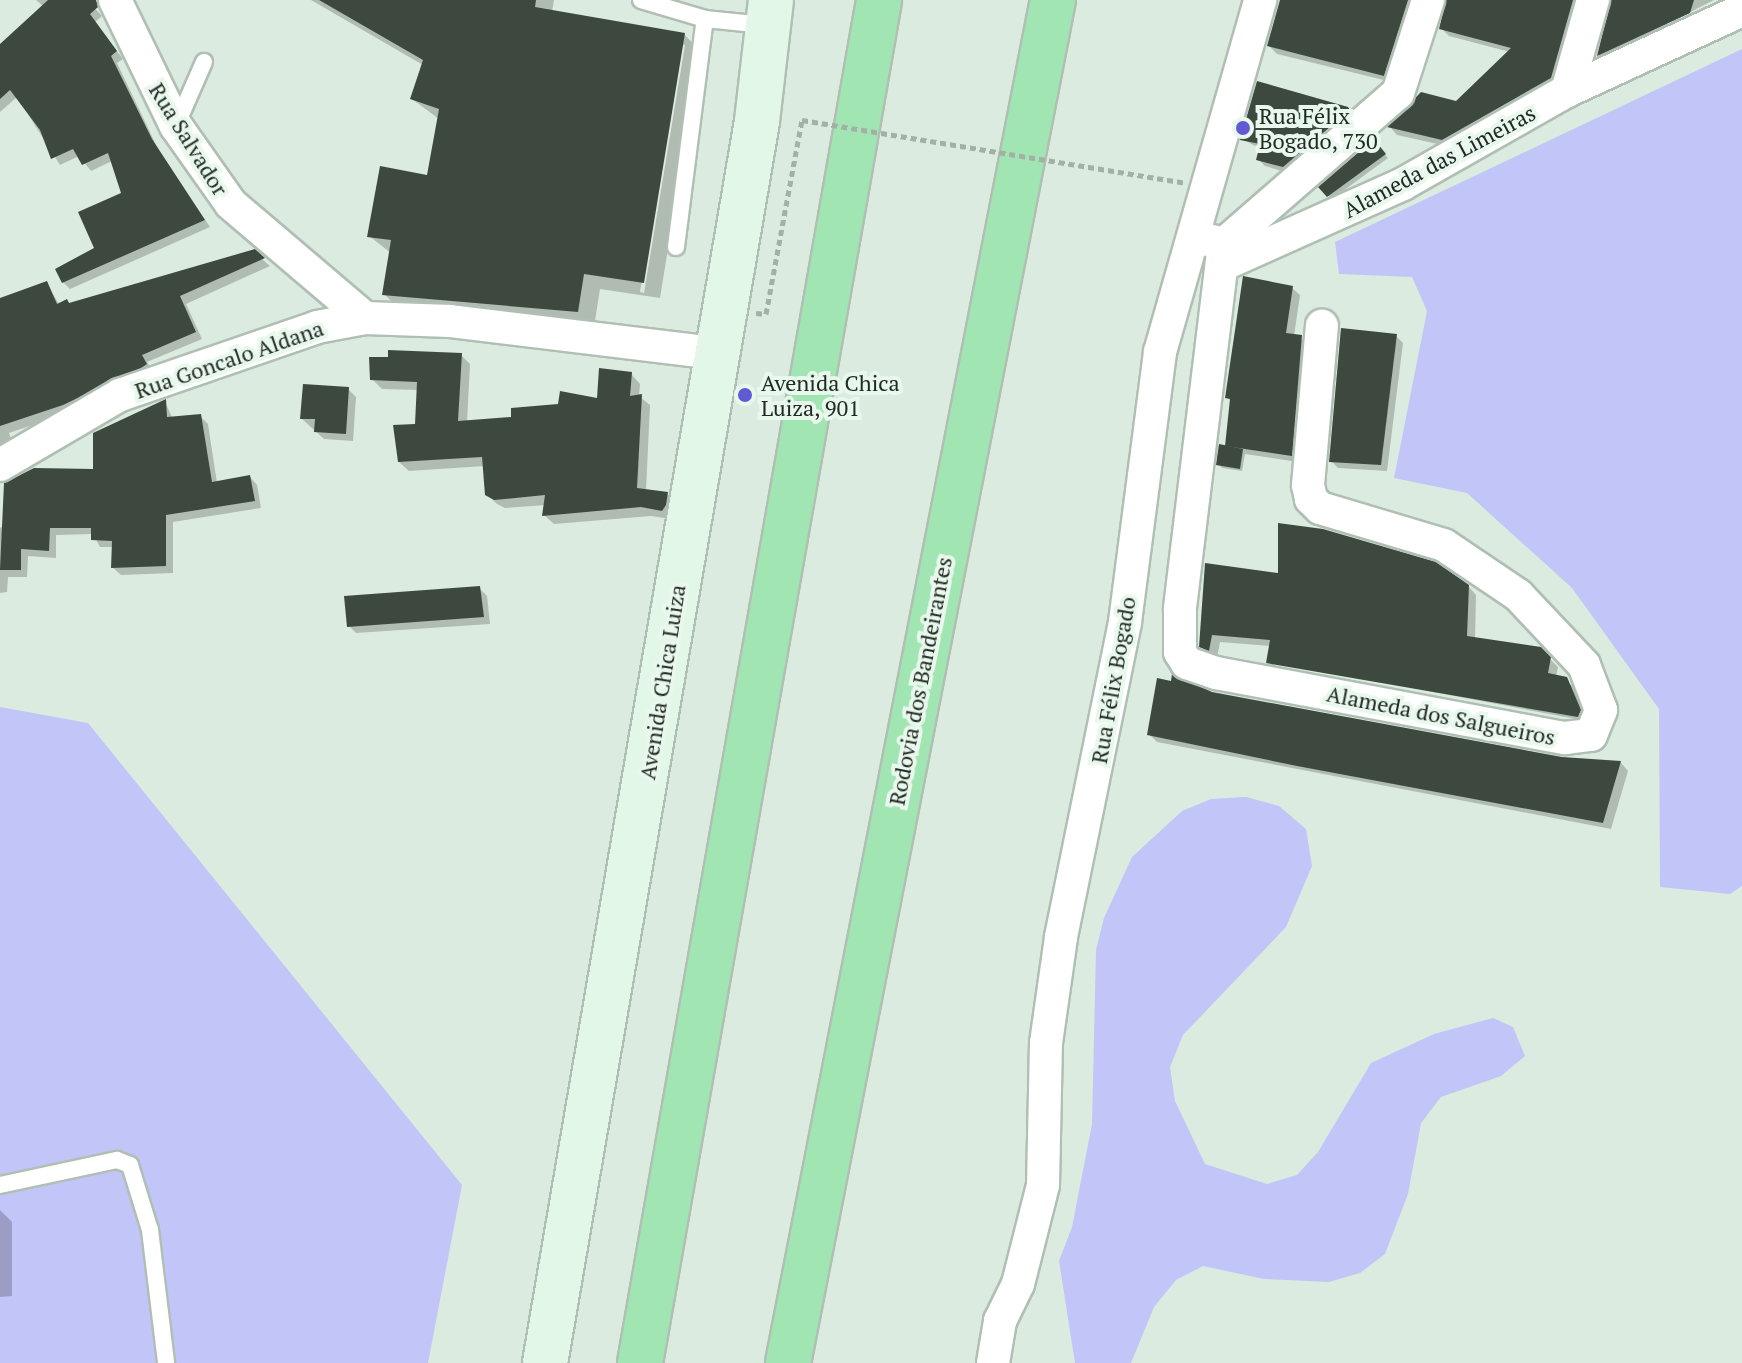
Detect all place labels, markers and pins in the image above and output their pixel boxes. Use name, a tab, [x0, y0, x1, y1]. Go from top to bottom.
place label: Rua Félix Bogado, 730	[1259, 102, 1379, 154]
marker: Rua Félix Bogado, 730	[1234, 119, 1252, 137]
place label: Avenida Chica Luiza, 901	[761, 369, 900, 420]
marker: Avenida Chica Luiza, 901	[736, 386, 754, 404]

